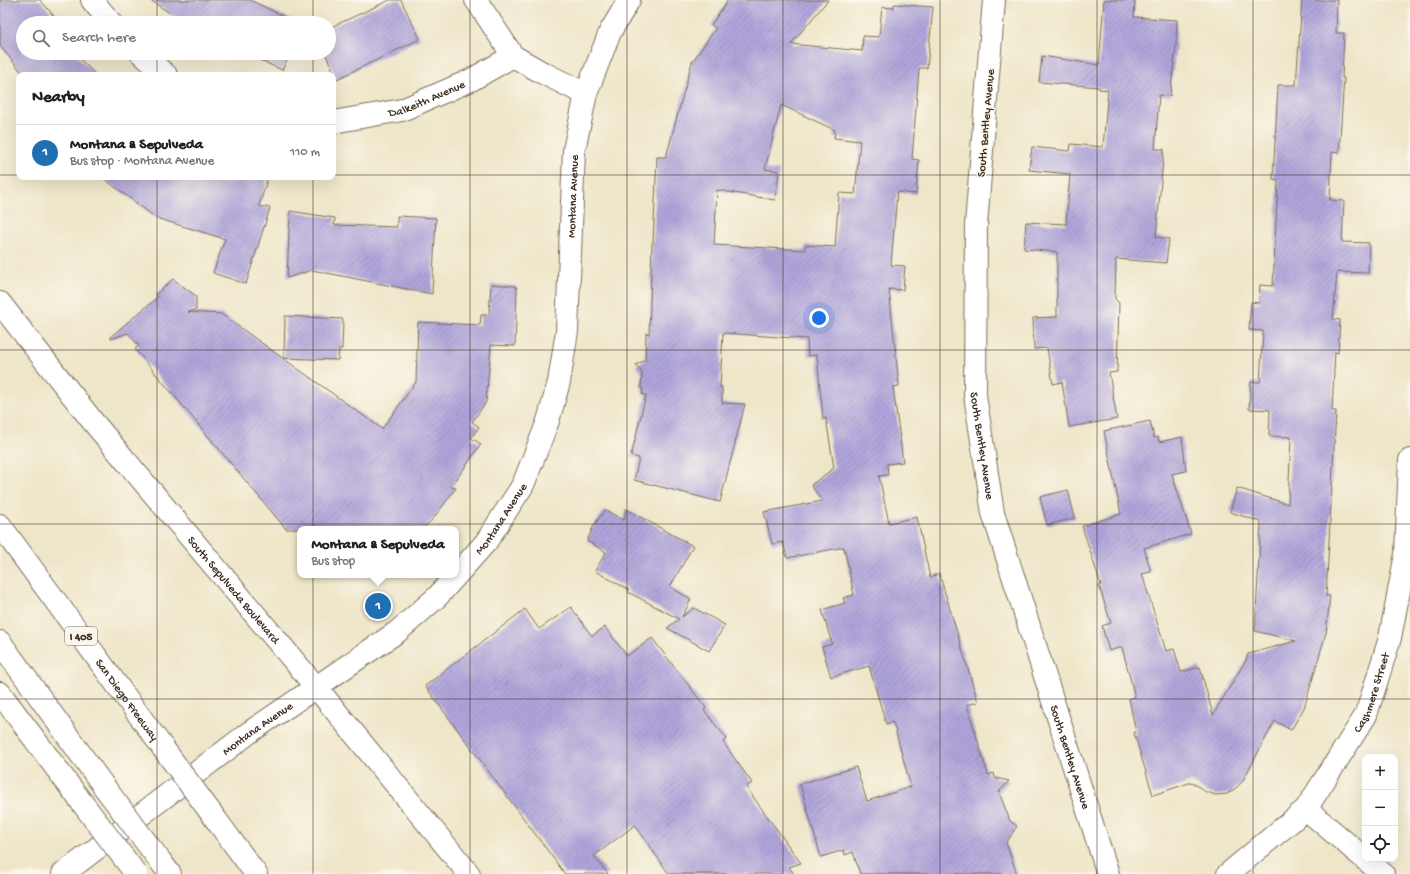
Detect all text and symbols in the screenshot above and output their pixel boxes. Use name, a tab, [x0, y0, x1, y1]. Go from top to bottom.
search box	[16, 16, 336, 60]
icon: search	[30, 27, 52, 49]
text: Search here	[62, 29, 136, 47]
street label: South Bentley Avenue	[975, 68, 999, 178]
street label: Dalkeith Avenue	[386, 78, 468, 121]
text: Nearby	[32, 88, 85, 108]
text: Montana & Sepulveda	[70, 136, 203, 154]
text: 1	[42, 145, 48, 160]
text: 110 m	[290, 145, 320, 160]
text: Bus stop · Montana Avenue	[70, 154, 214, 169]
street label: Montana Avenue	[566, 154, 583, 238]
your location	[809, 308, 829, 328]
street label: South Bentley Avenue	[966, 392, 996, 501]
street label: Montana Avenue	[473, 481, 532, 558]
popup	[297, 526, 459, 578]
street label: South Sepulveda Boulevard	[183, 534, 282, 648]
text: Montana & Sepulveda	[311, 536, 445, 554]
text: Bus stop	[311, 554, 355, 569]
pin: 1	[365, 591, 391, 621]
road number: I 405	[65, 627, 97, 645]
street label: Cashmere Street	[1351, 650, 1394, 736]
street label: San Diego Freeway	[91, 657, 160, 744]
street label: Montana Avenue	[220, 699, 297, 759]
street label: South Bentley Avenue	[1046, 704, 1092, 812]
map controls	[1362, 754, 1398, 862]
button: +	[1362, 754, 1398, 790]
button: −	[1362, 790, 1398, 826]
button: locate	[1362, 826, 1398, 862]

